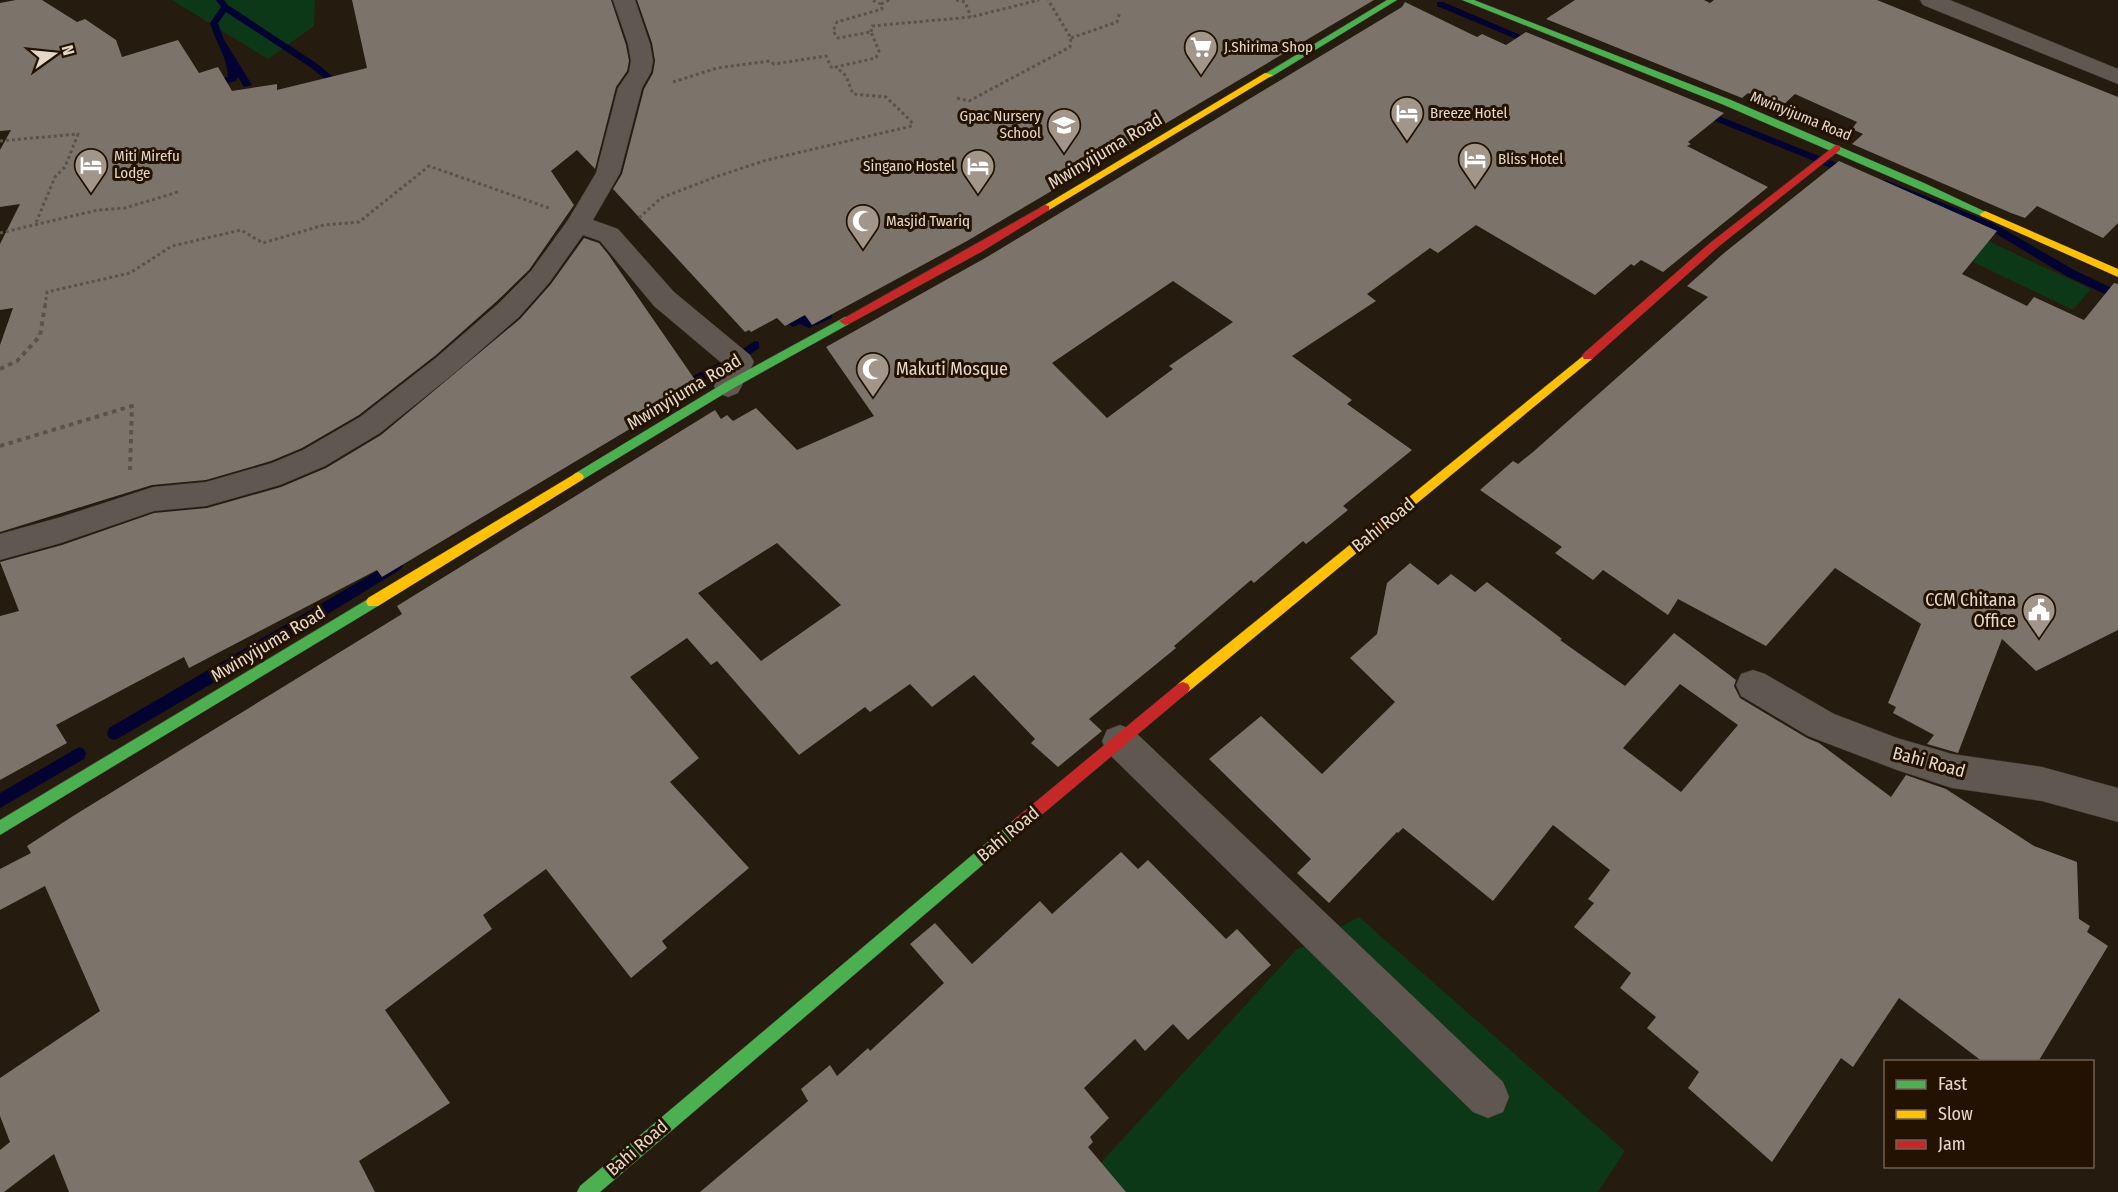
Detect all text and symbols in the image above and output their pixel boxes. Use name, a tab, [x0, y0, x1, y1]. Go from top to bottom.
north arrow	[24, 24, 84, 84]
supermarket icon: J.Shirima Shop	[1183, 29, 1219, 76]
place label: J.Shirima Shop	[1224, 38, 1313, 56]
text: N	[58, 43, 78, 57]
street label: Mwinyijuma Road	[1748, 87, 1854, 145]
hotel icon: Breeze Hotel	[1389, 95, 1425, 142]
place label: Breeze Hotel	[1430, 104, 1508, 122]
place label: Gpac Nursery School	[960, 107, 1041, 142]
school or university icon: Gpac Nursery School	[1046, 107, 1082, 154]
street label: Mwinyijuma Road	[1044, 108, 1166, 194]
hotel icon: Bliss Hotel	[1457, 141, 1493, 188]
hotel icon: Miti Mirefu Lodge	[73, 147, 109, 194]
place label: Miti Mirefu Lodge	[114, 147, 180, 182]
hotel icon: Singano Hostel	[960, 148, 996, 195]
place label: Bliss Hotel	[1498, 150, 1563, 168]
place label: Singano Hostel	[863, 157, 955, 175]
mosque icon: Masjid Twariq	[845, 203, 881, 250]
place label: Masjid Twariq	[886, 212, 970, 230]
street label: Mwinyijuma Road	[623, 349, 745, 435]
mosque icon: Makuti Mosque	[855, 351, 891, 398]
place label: Makuti Mosque	[896, 358, 1008, 380]
street label: Bahi Road	[1347, 493, 1419, 557]
place label: CCM Chitana Office	[1925, 589, 2016, 632]
public building icon: CCM Chitana Office	[2021, 592, 2057, 639]
street label: Mwinyijuma Road	[207, 601, 329, 687]
street label: Bahi Road	[1890, 742, 1968, 782]
street label: Bahi Road	[972, 802, 1044, 866]
legend	[1884, 1060, 2094, 1168]
text: Fast	[1938, 1073, 1967, 1095]
text: Slow	[1938, 1103, 1973, 1125]
street label: Bahi Road	[602, 1115, 672, 1181]
text: Jam	[1938, 1133, 1966, 1155]

